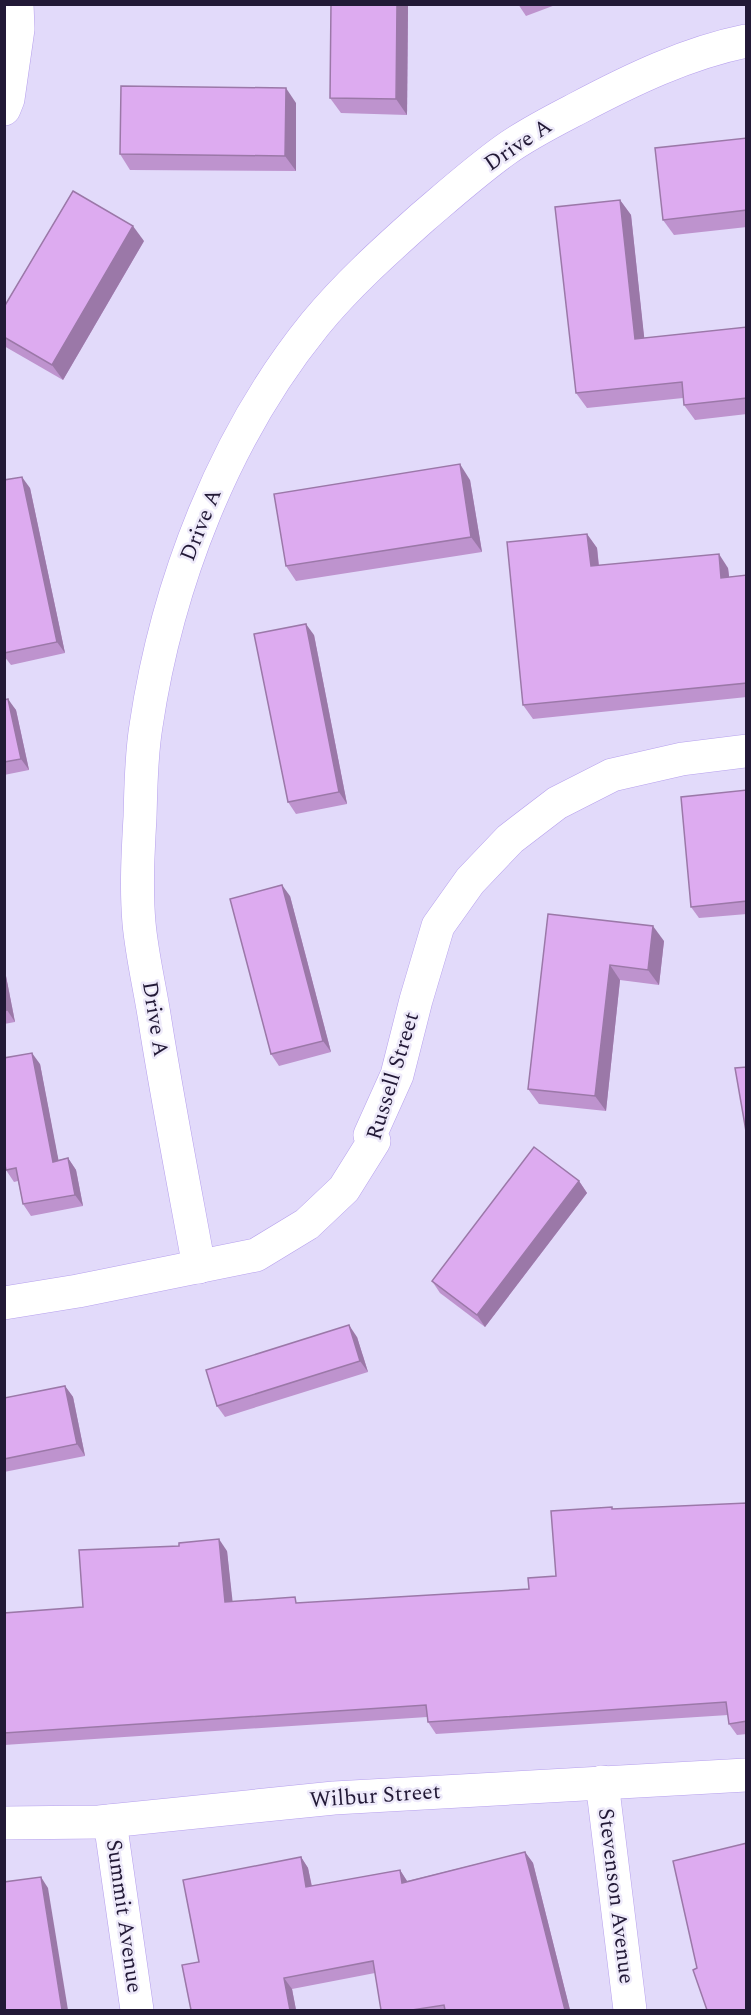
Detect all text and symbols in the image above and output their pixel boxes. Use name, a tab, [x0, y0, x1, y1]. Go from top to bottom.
street label: Drive A	[477, 110, 559, 180]
street label: Drive A	[171, 484, 231, 566]
street label: Drive A	[133, 979, 177, 1059]
street label: Russell Street	[358, 1008, 428, 1144]
street label: Wilbur Street	[308, 1775, 442, 1817]
street label: Stevenson Avenue	[589, 1806, 643, 1986]
street label: Summit Avenue	[97, 1837, 151, 1995]

